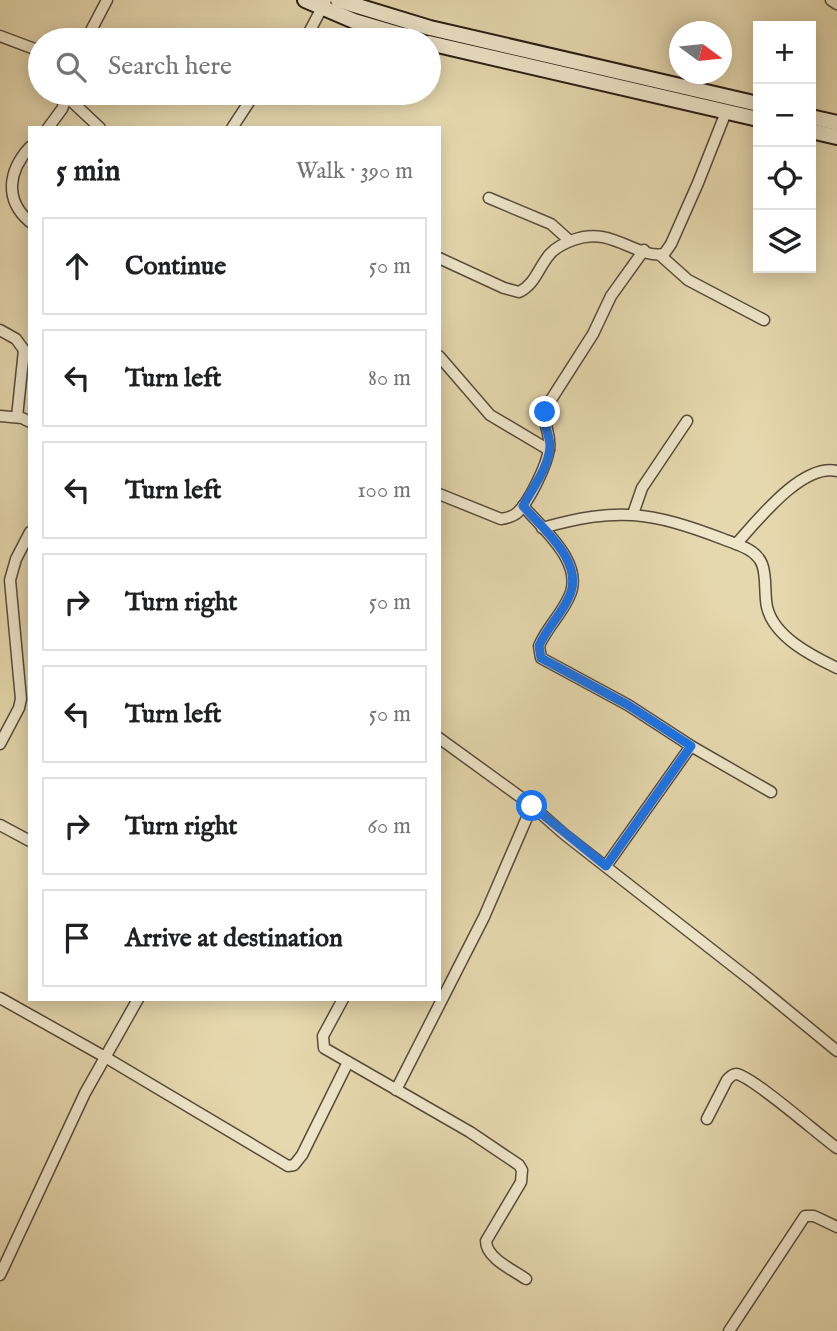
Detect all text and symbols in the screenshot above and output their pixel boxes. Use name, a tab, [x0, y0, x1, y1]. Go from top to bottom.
north arrow	[669, 21, 732, 84]
map controls	[753, 21, 816, 273]
button: +	[753, 21, 816, 84]
search box	[28, 28, 441, 105]
icon: search	[52, 48, 90, 86]
text: Search here	[108, 50, 232, 83]
button: −	[753, 84, 816, 147]
button: locate	[753, 147, 816, 210]
text: 5 min	[56, 153, 121, 191]
text: Walk · 390 m	[296, 157, 413, 186]
button: layers	[753, 210, 816, 273]
icon: ahead	[58, 247, 96, 285]
text: Continue	[125, 250, 226, 283]
text: 50 m	[369, 252, 411, 281]
icon: left	[58, 359, 96, 397]
text: Turn left	[125, 362, 222, 395]
text: 80 m	[368, 364, 411, 393]
route end	[529, 396, 560, 427]
icon: left	[58, 471, 96, 509]
text: Turn left	[125, 474, 222, 507]
text: 100 m	[357, 476, 411, 505]
icon: right	[58, 583, 96, 621]
text: Turn right	[125, 586, 238, 619]
text: 50 m	[369, 588, 411, 617]
icon: left	[58, 695, 96, 733]
text: Turn left	[125, 698, 222, 731]
text: 50 m	[369, 700, 411, 729]
route start	[516, 790, 547, 821]
icon: right	[58, 807, 96, 845]
text: Turn right	[125, 810, 238, 843]
text: 60 m	[367, 812, 411, 841]
icon: arrive	[58, 919, 96, 957]
text: Arrive at destination	[125, 922, 343, 955]

